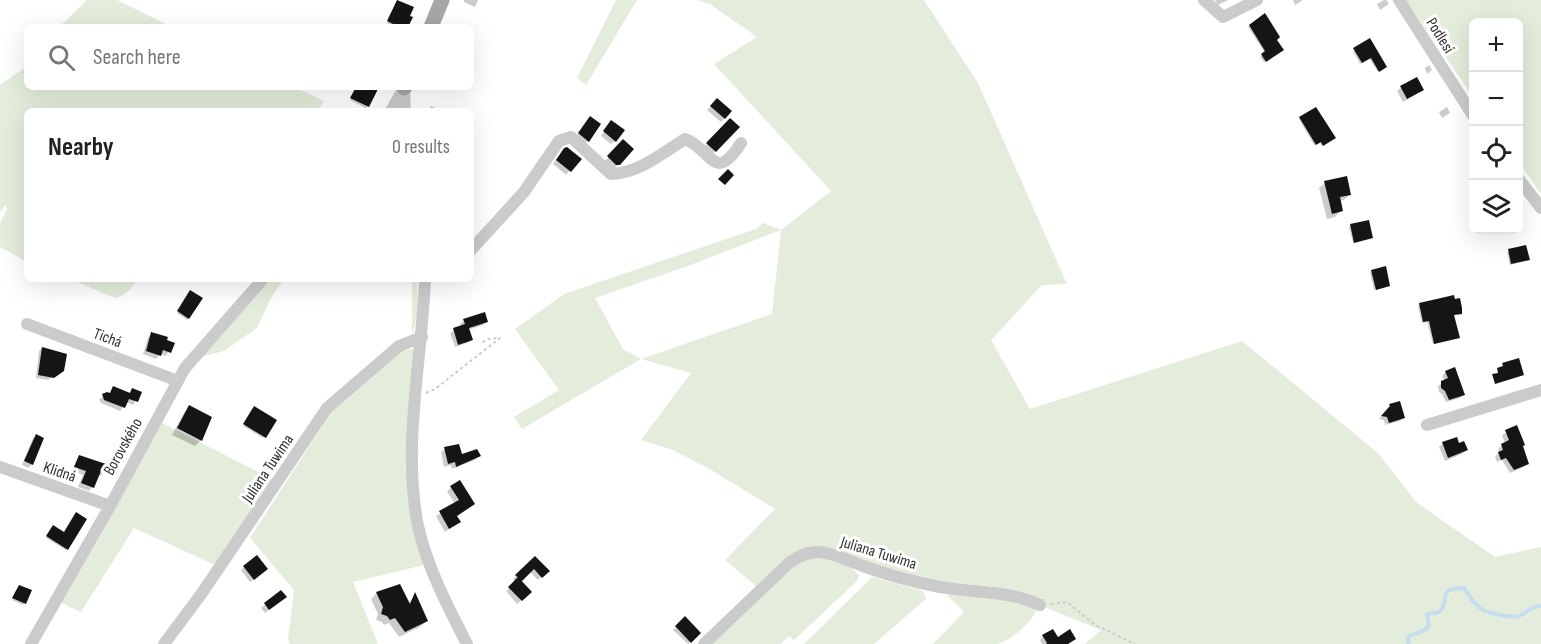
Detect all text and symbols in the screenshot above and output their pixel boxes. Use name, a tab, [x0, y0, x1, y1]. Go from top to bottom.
street label: Podlesí	[1422, 15, 1458, 57]
map controls	[1469, 18, 1523, 234]
button: +	[1469, 18, 1523, 72]
search box	[24, 24, 474, 90]
icon: search	[45, 41, 78, 74]
text: Search here	[93, 44, 180, 71]
button: −	[1469, 72, 1523, 126]
button: locate	[1469, 126, 1523, 180]
text: Nearby	[48, 132, 114, 163]
text: 0 results	[392, 135, 450, 159]
button: layers	[1469, 180, 1523, 234]
street label: Tichá	[91, 324, 124, 352]
street label: Borovského	[100, 415, 147, 479]
street label: Juliana Tuwima	[238, 431, 298, 507]
street label: Klidná	[41, 458, 78, 487]
street label: Juliana Tuwima	[837, 533, 919, 574]

